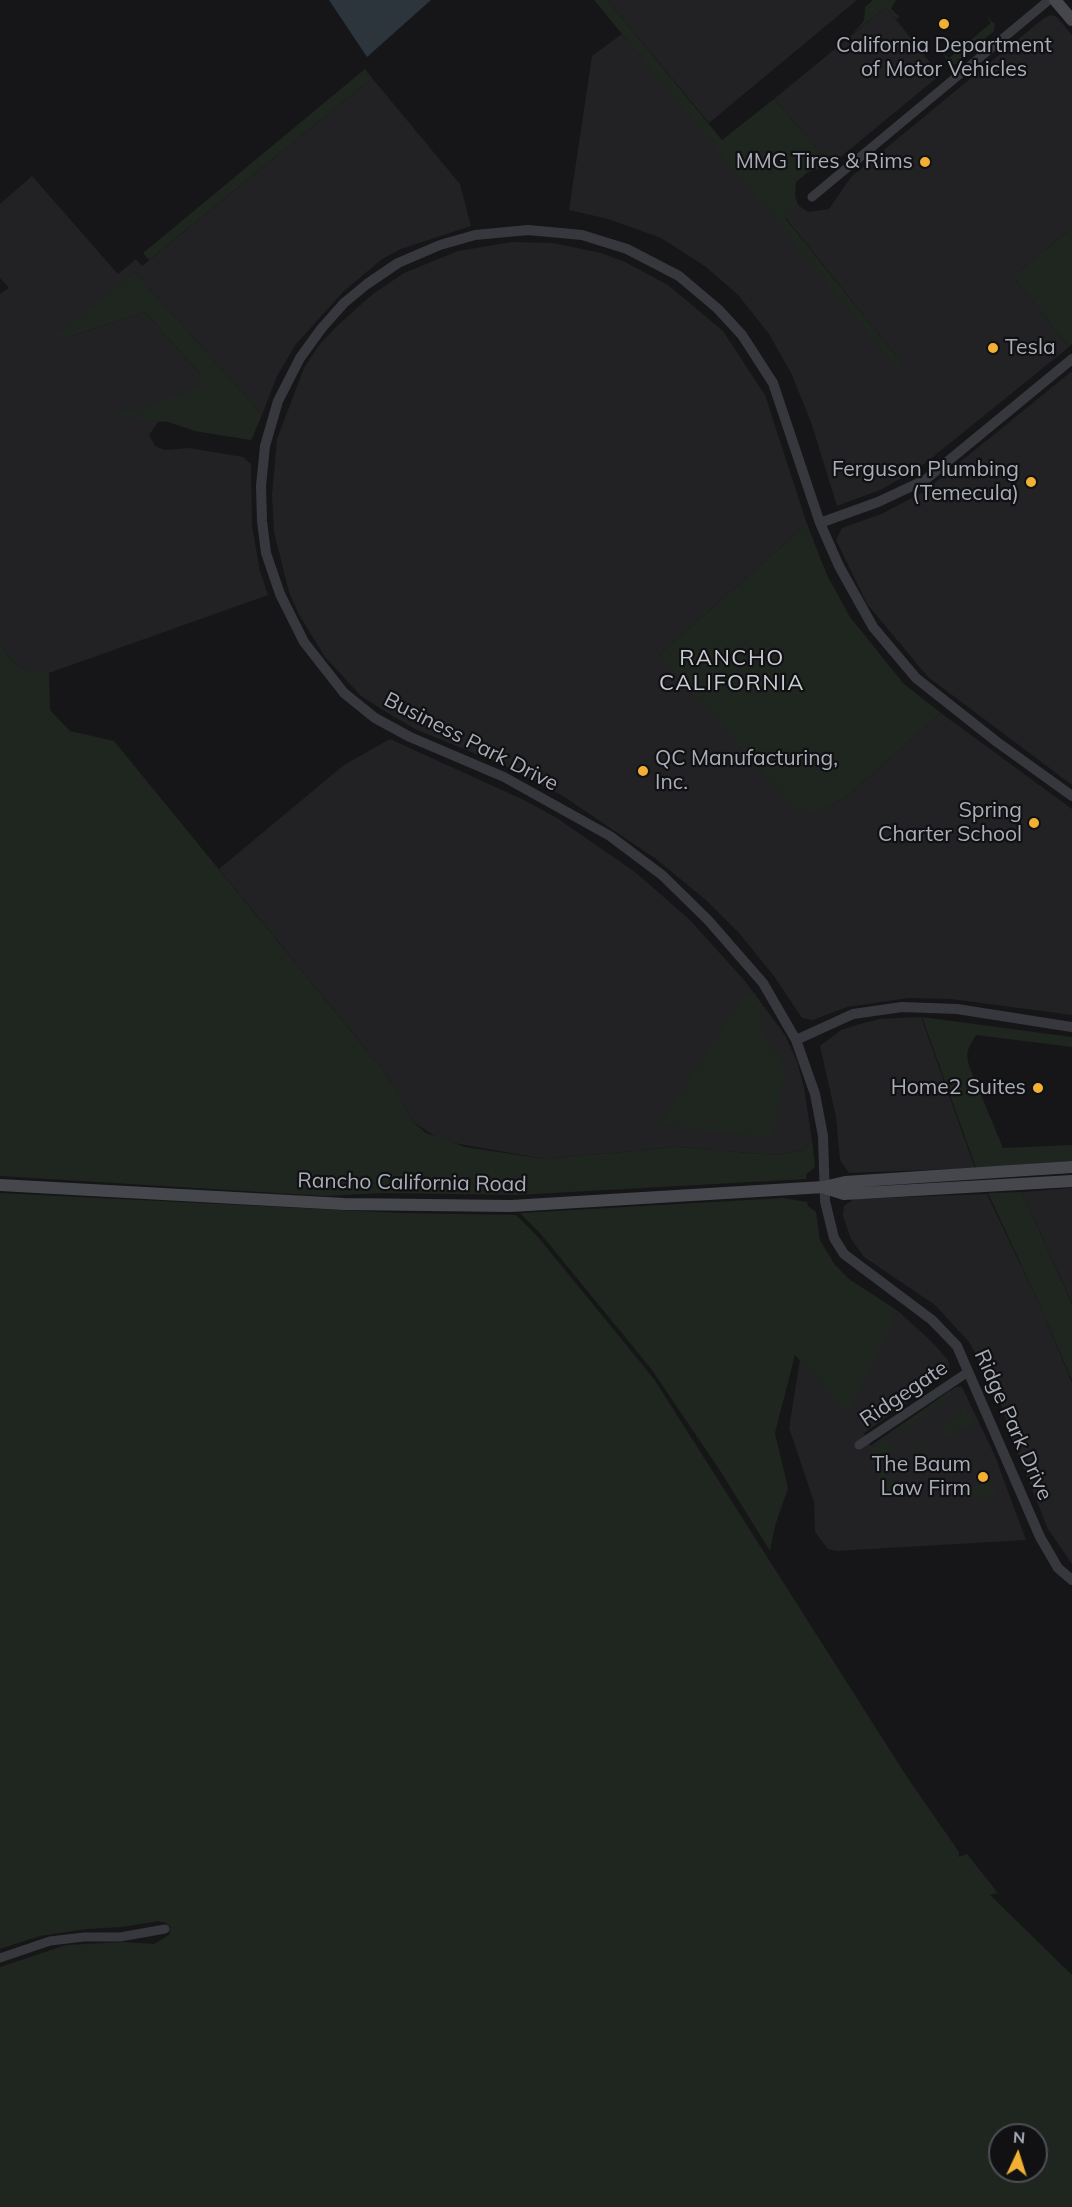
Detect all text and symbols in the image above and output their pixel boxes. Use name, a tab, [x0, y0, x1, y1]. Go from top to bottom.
marker: California Department of Motor Vehicles	[937, 17, 951, 31]
place label: California Department of Motor Vehicles	[836, 33, 1052, 83]
place label: MMG Tires & Rims	[736, 149, 913, 175]
marker: MMG Tires & Rims	[918, 155, 932, 169]
place label: Tesla	[1005, 335, 1056, 361]
marker: Tesla	[986, 341, 1000, 355]
place label: Ferguson Plumbing (Temecula)	[832, 457, 1019, 507]
marker: Ferguson Plumbing (Temecula)	[1024, 475, 1038, 489]
district label: RANCHO CALIFORNIA	[659, 645, 805, 696]
street label: Business Park Drive	[380, 687, 562, 797]
place label: QC Manufacturing, Inc.	[655, 746, 838, 796]
marker: QC Manufacturing, Inc.	[636, 764, 650, 778]
place label: Spring Charter School	[878, 798, 1022, 848]
marker: Spring Charter School	[1027, 816, 1041, 830]
place label: Home2 Suites	[891, 1075, 1026, 1101]
marker: Home2 Suites	[1031, 1081, 1045, 1095]
street label: Rancho California Road	[297, 1168, 527, 1198]
street label: Ridge Park Drive	[969, 1346, 1057, 1504]
street label: Ridgegate	[855, 1356, 953, 1432]
place label: The Baum Law Firm	[872, 1452, 971, 1502]
marker: The Baum Law Firm	[976, 1470, 990, 1484]
north arrow	[988, 2123, 1048, 2183]
text: N	[1012, 2127, 1026, 2147]

